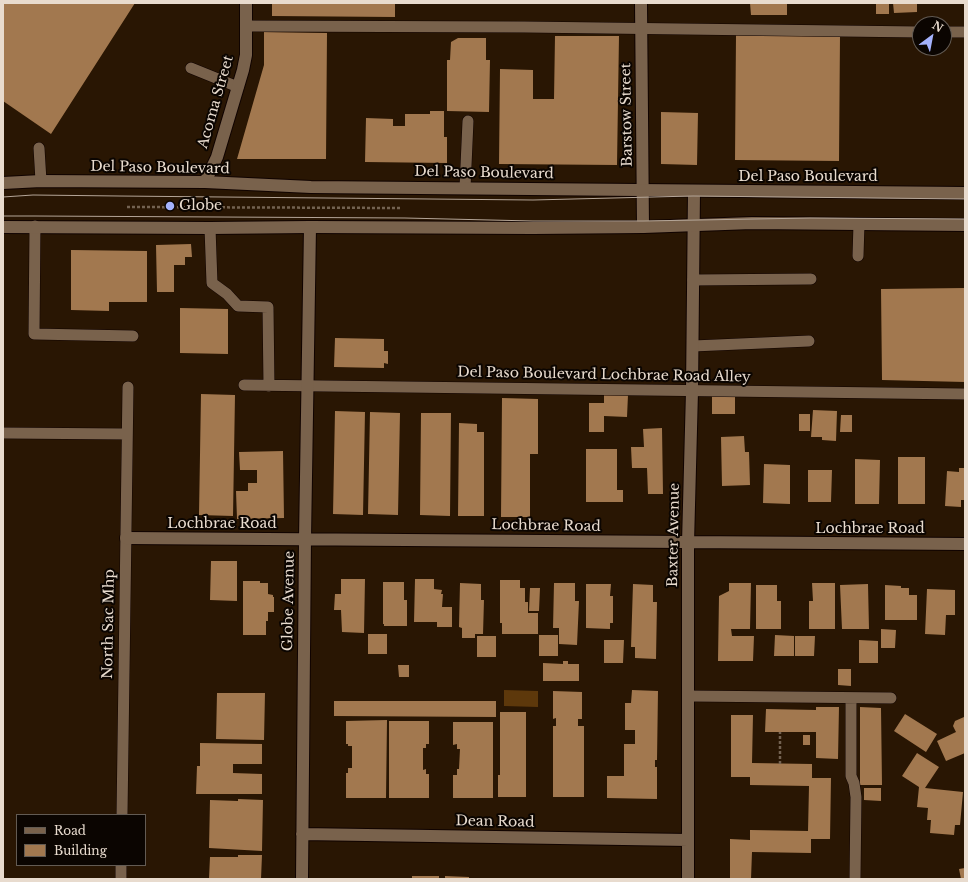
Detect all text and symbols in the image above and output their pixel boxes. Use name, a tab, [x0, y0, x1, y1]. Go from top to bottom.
north arrow	[912, 16, 952, 56]
text: N	[930, 18, 946, 35]
street label: Acoma Street	[195, 53, 237, 151]
street label: Barstow Street	[618, 63, 636, 167]
street label: Del Paso Boulevard	[90, 158, 230, 178]
street label: Del Paso Boulevard	[414, 163, 554, 183]
street label: Del Paso Boulevard	[738, 169, 878, 185]
place label: Globe	[179, 198, 222, 214]
marker: Globe	[164, 200, 176, 212]
street label: Del Paso Boulevard Lochbrae Road Alley	[457, 364, 751, 386]
street label: Baxter Avenue	[665, 483, 683, 587]
street label: Lochbrae Road	[167, 516, 277, 532]
street label: Lochbrae Road	[491, 517, 601, 535]
street label: Lochbrae Road	[815, 521, 925, 537]
street label: Globe Avenue	[280, 551, 298, 651]
street label: North Sac Mhp	[100, 569, 118, 679]
street label: Dean Road	[455, 813, 535, 831]
legend	[16, 814, 146, 866]
text: Road	[54, 823, 86, 838]
text: Building	[54, 843, 107, 858]

